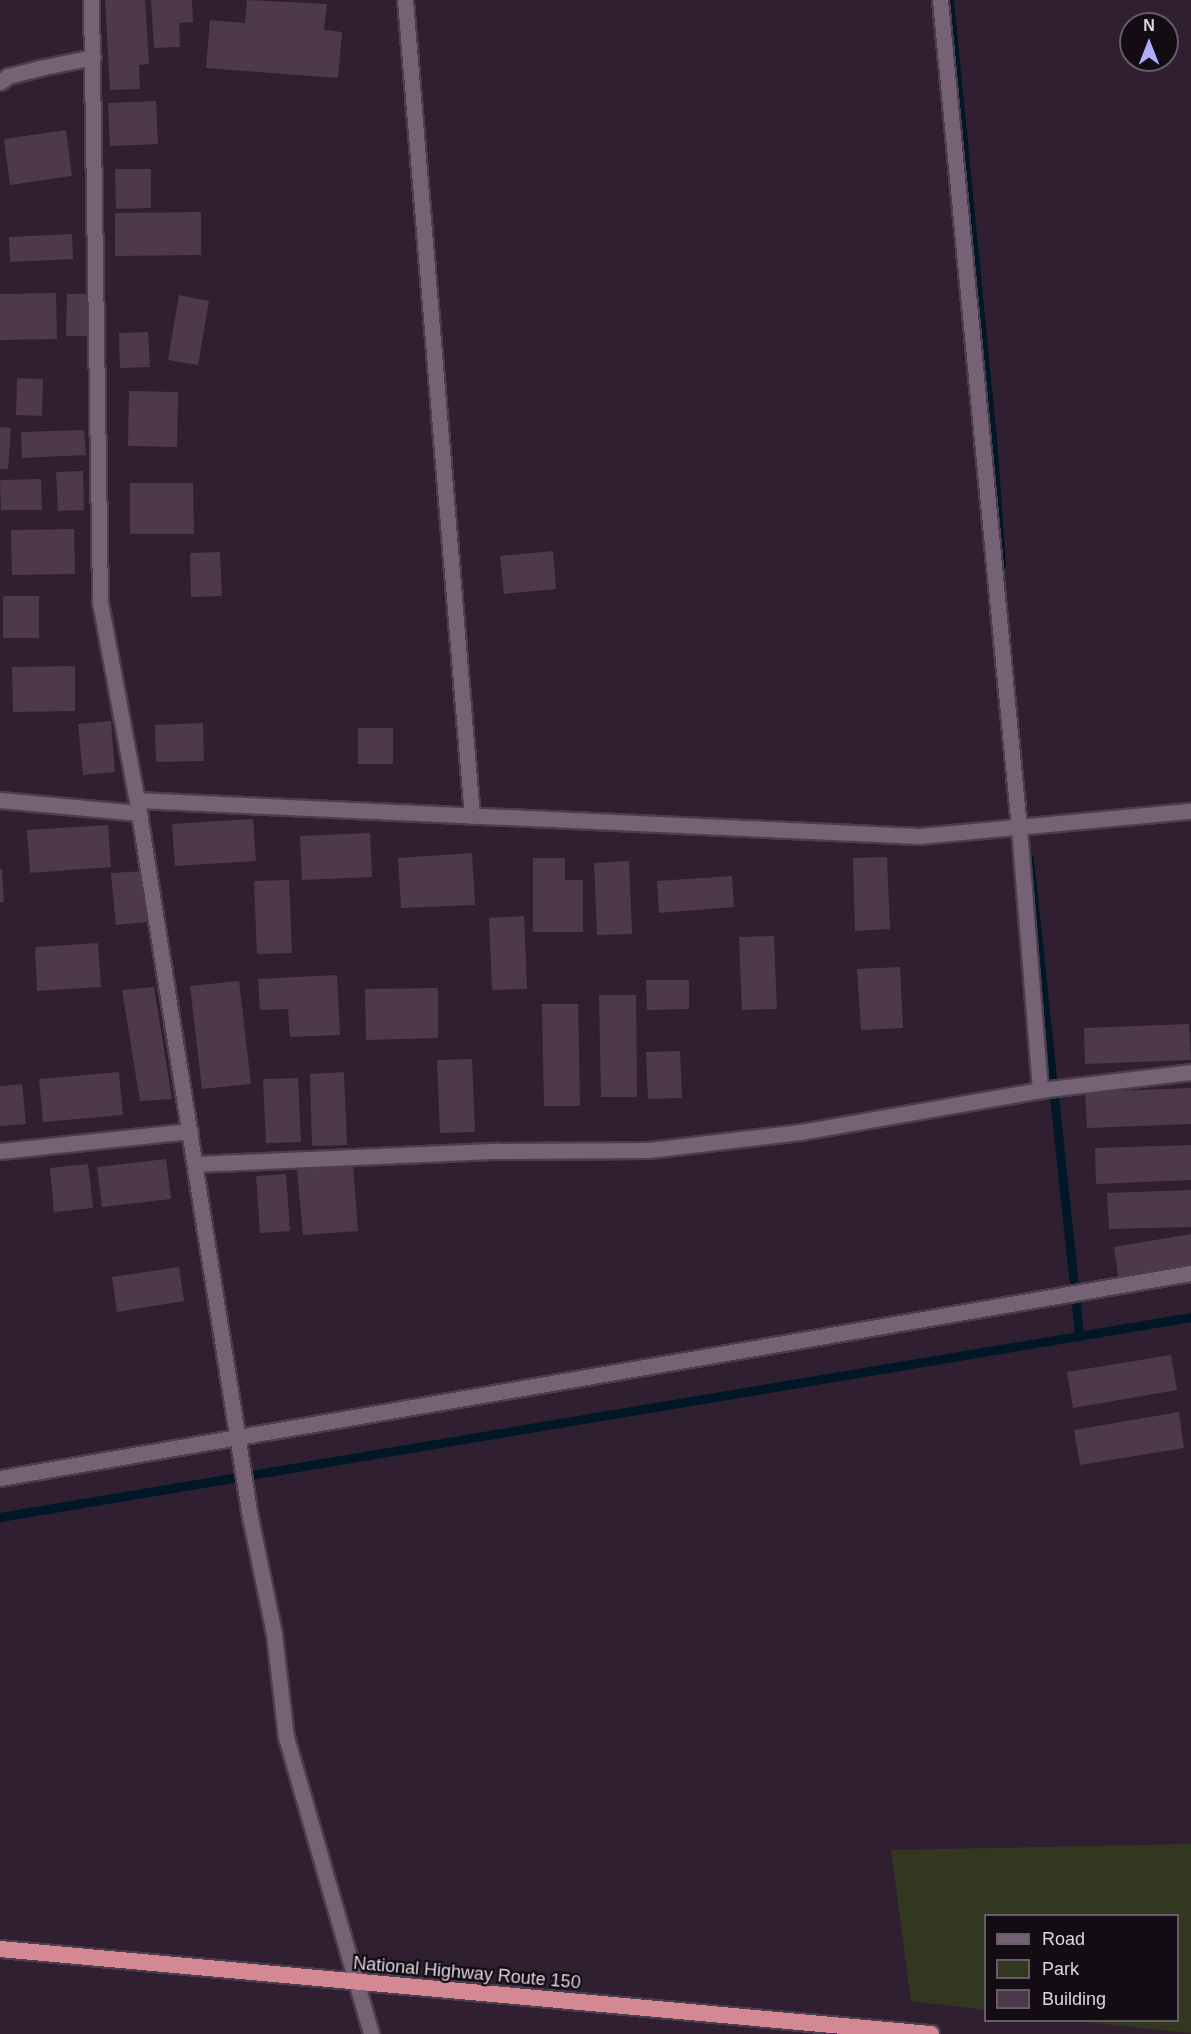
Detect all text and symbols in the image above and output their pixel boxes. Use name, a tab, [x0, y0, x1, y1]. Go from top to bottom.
north arrow	[1119, 12, 1179, 72]
text: N	[1143, 17, 1155, 34]
legend	[984, 1914, 1179, 2022]
text: Road	[1042, 1929, 1085, 1949]
street label: National Highway Route 150	[352, 1952, 582, 1994]
text: Park	[1042, 1959, 1079, 1979]
text: Building	[1042, 1989, 1106, 2009]

